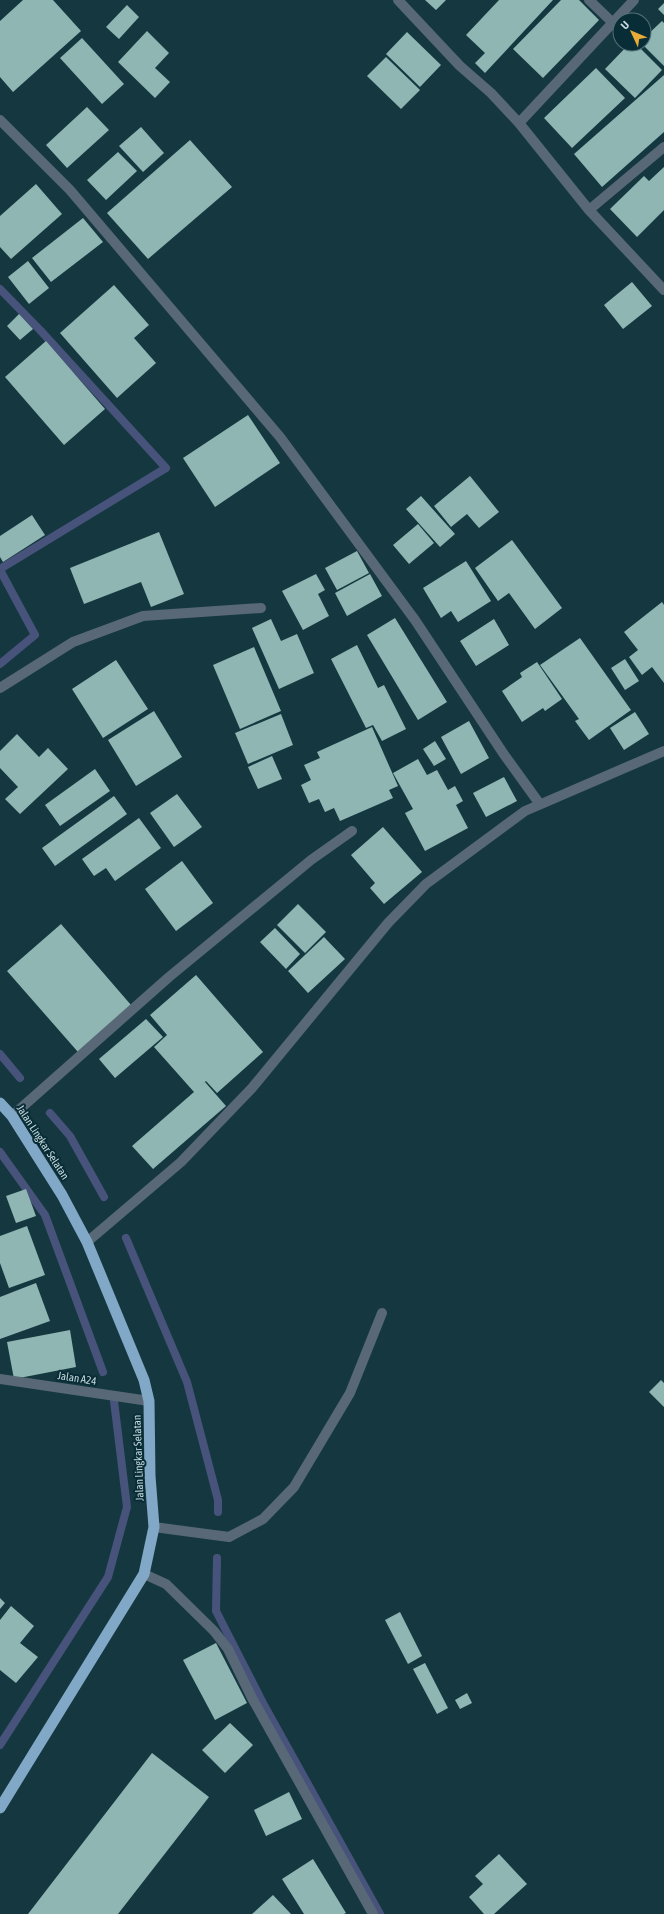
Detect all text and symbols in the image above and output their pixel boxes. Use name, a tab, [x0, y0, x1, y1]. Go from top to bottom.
north arrow	[612, 12, 652, 52]
text: U	[618, 19, 631, 32]
street label: Jalan Lingkar Selatan	[14, 1103, 72, 1181]
street label: Jalan A24	[57, 1369, 97, 1387]
street label: Jalan Lingkar Selatan	[130, 1415, 146, 1501]

